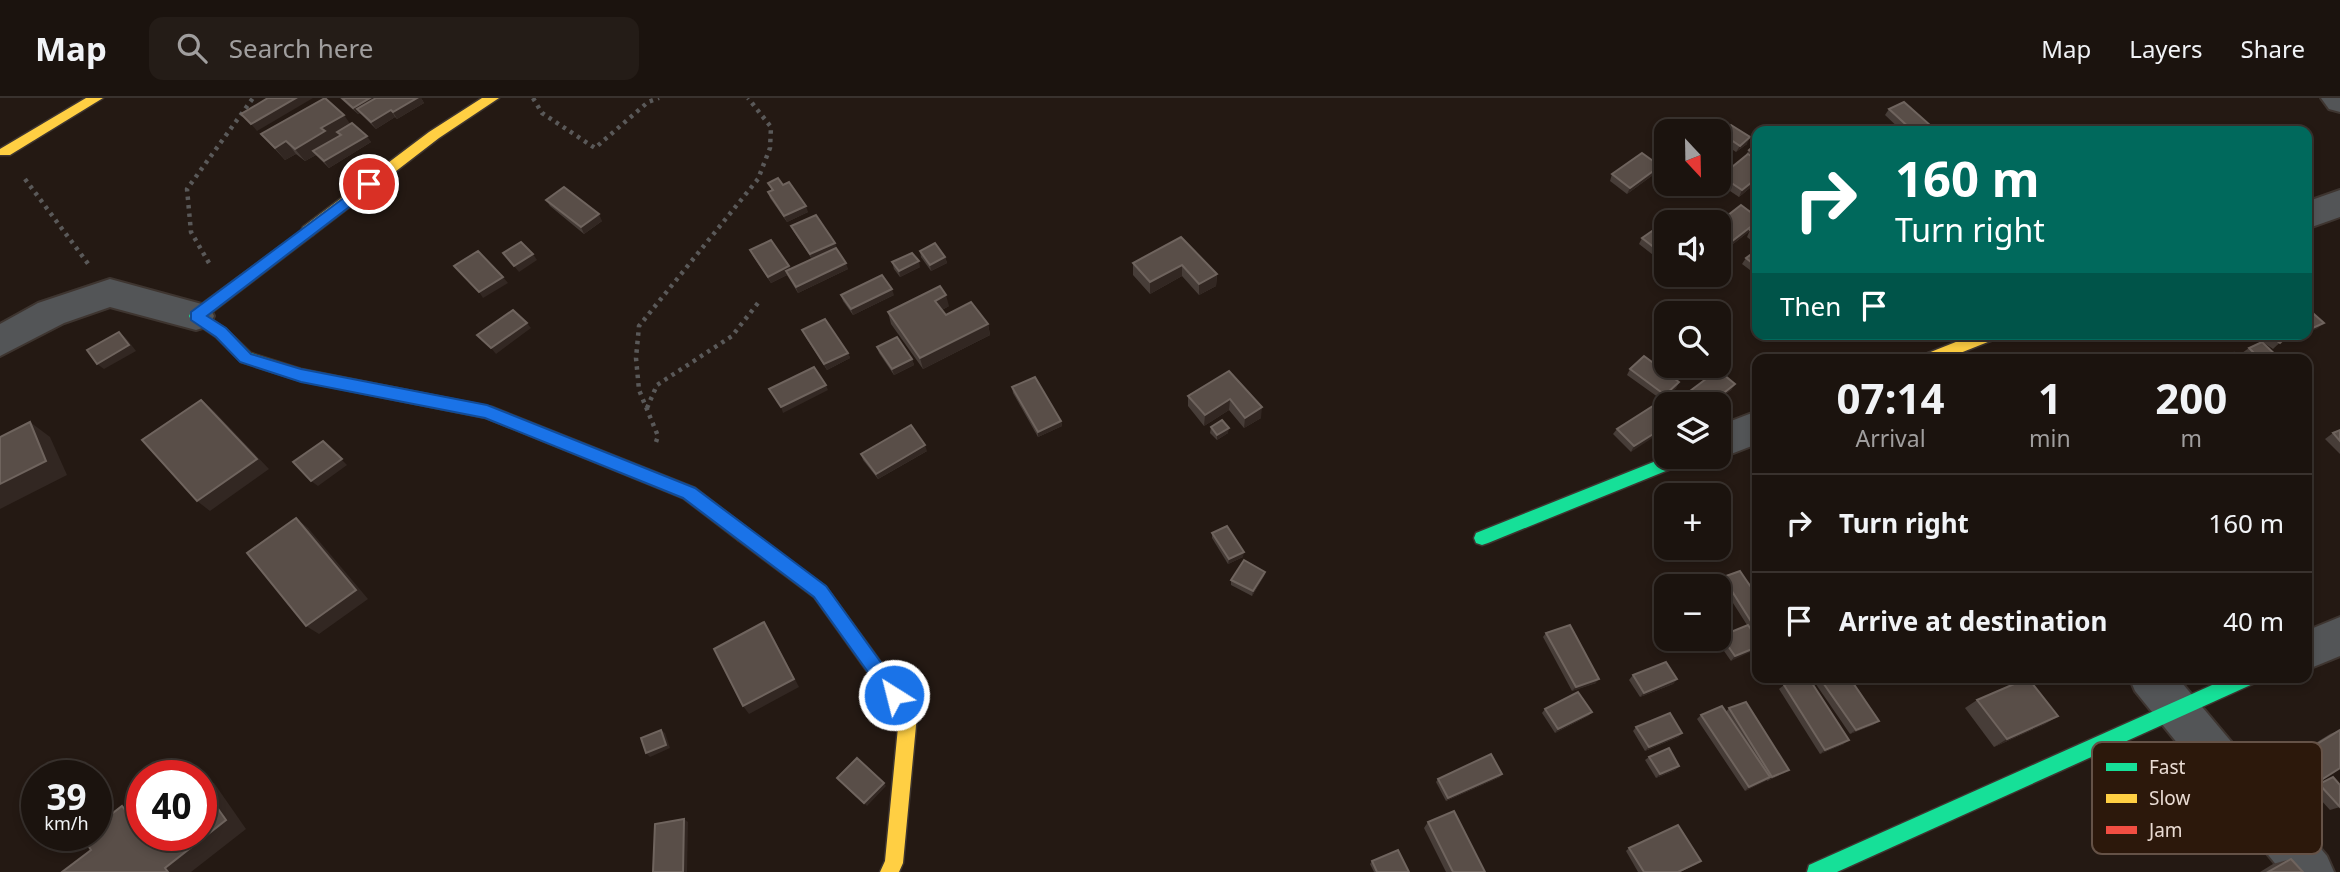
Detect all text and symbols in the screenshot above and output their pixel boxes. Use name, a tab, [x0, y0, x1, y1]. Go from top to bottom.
search box	[149, 17, 639, 80]
text: Map	[35, 26, 107, 71]
icon: search	[173, 29, 211, 67]
text: Search here	[229, 30, 373, 66]
text: Map	[2041, 32, 2091, 65]
text: Layers	[2129, 32, 2203, 65]
text: Share	[2241, 32, 2305, 65]
north arrow	[1654, 119, 1731, 196]
map controls	[1654, 119, 1731, 651]
text: 160 m	[1895, 145, 2040, 211]
pin	[339, 154, 399, 214]
icon: right	[1780, 154, 1871, 245]
icon: arrive	[350, 165, 388, 203]
text: Turn right	[1895, 208, 2045, 251]
button: sound	[1654, 210, 1731, 287]
icon: arrive	[1855, 287, 1893, 325]
text: Then	[1780, 288, 1841, 324]
button: search	[1654, 301, 1731, 378]
text: 07:14	[1837, 369, 1944, 426]
text: 1	[2038, 369, 2062, 426]
text: 200	[2155, 369, 2227, 426]
button: layers	[1654, 392, 1731, 469]
text: Arrival	[1855, 422, 1926, 454]
text: min	[2029, 422, 2071, 454]
text: m	[2181, 422, 2202, 454]
button: +	[1654, 483, 1731, 560]
icon: right	[1780, 504, 1818, 542]
text: Turn right	[1839, 505, 1969, 541]
text: 160 m	[2208, 505, 2284, 541]
button: −	[1654, 574, 1731, 651]
icon: arrive	[1780, 602, 1818, 640]
text: Arrive at destination	[1839, 603, 2108, 639]
text: 40 m	[2223, 603, 2284, 639]
position arrow	[857, 658, 931, 732]
legend	[2092, 742, 2322, 854]
text: Fast	[2149, 754, 2186, 780]
speed limit sign: 40	[126, 760, 217, 851]
text: 39	[46, 773, 87, 820]
text: Slow	[2149, 785, 2190, 811]
text: km/h	[44, 811, 89, 835]
text: Jam	[2147, 817, 2183, 843]

